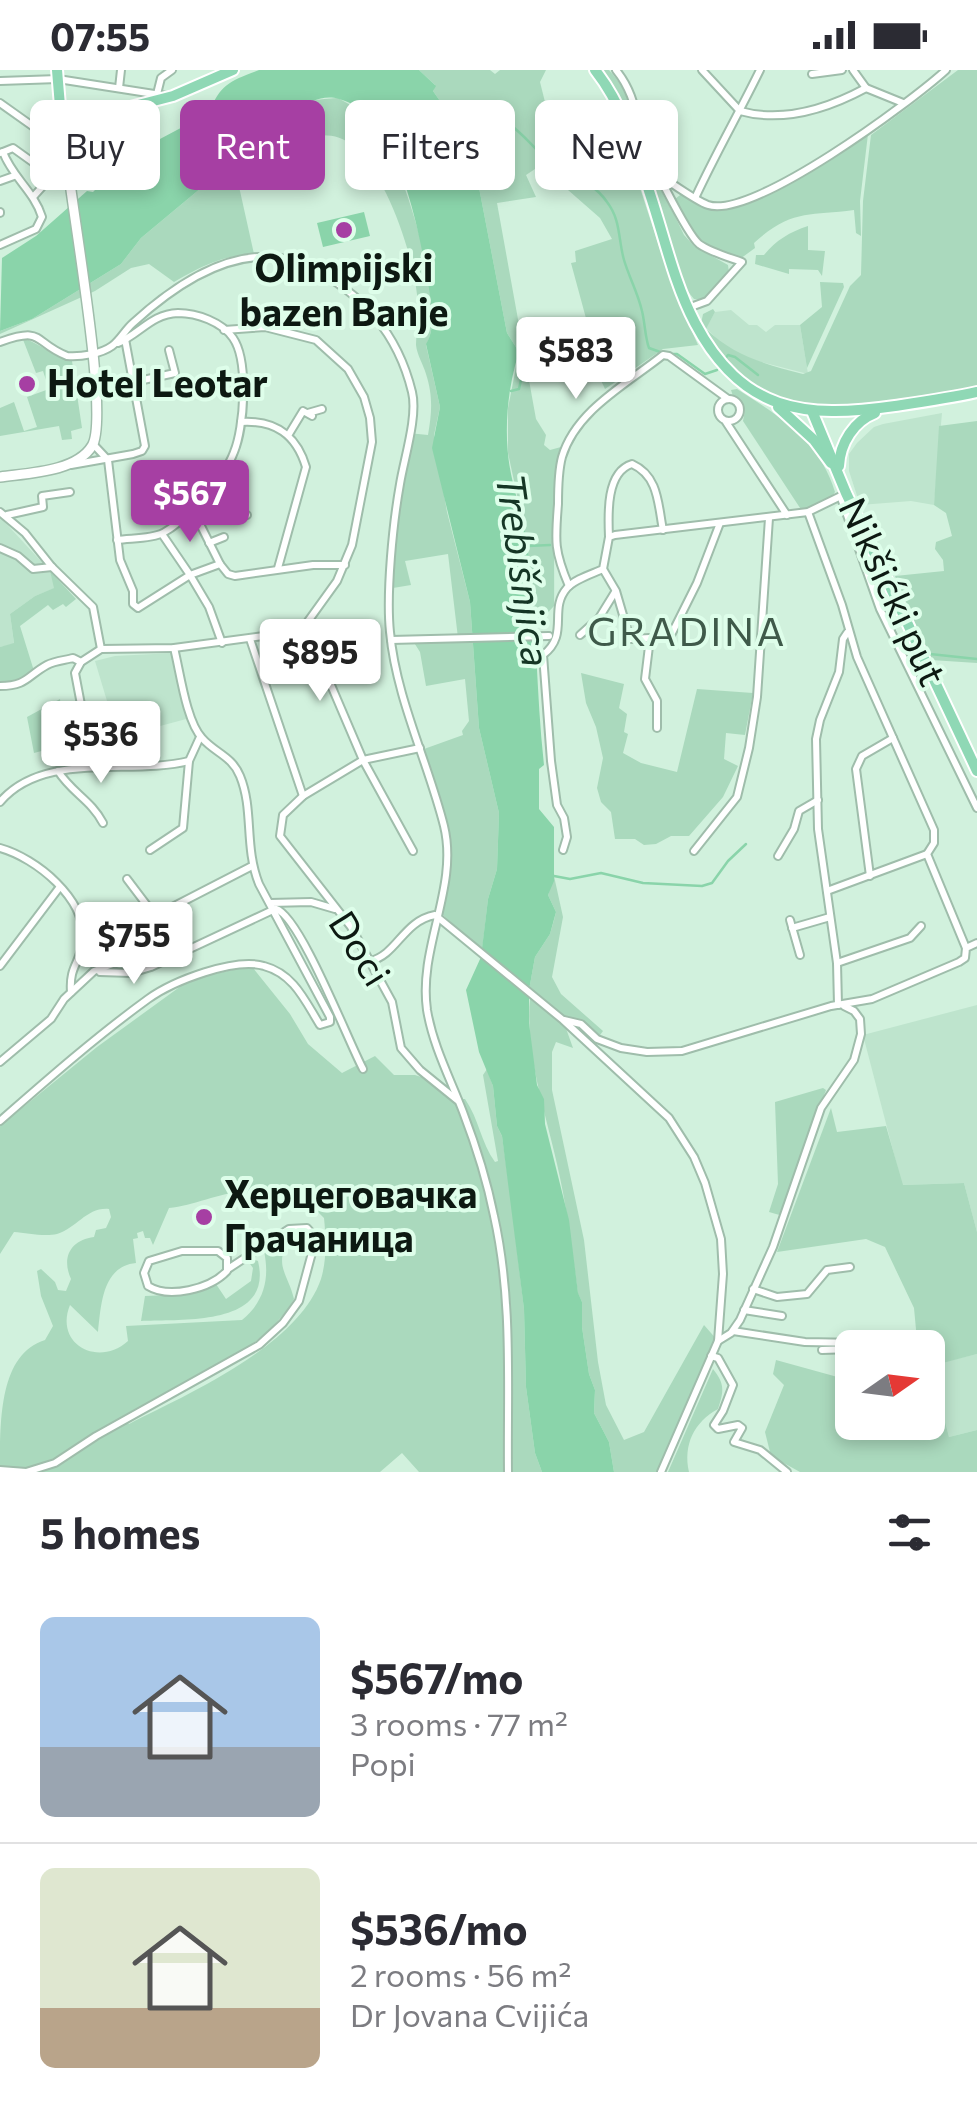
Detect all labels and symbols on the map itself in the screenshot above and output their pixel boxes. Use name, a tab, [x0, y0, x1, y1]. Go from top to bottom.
marker: Olimpijski bazen Banje	[333, 219, 355, 241]
place label: Olimpijski bazen Banje	[240, 243, 448, 334]
pin: $583	[517, 317, 635, 402]
place label: Hotel Leotar	[47, 358, 268, 405]
marker: Hotel Leotar	[16, 373, 38, 395]
pin: $567	[131, 460, 249, 545]
water label: Trebišnjica	[488, 470, 563, 670]
street label: Nikšićki put	[830, 490, 958, 692]
district label: GRADINA	[587, 605, 787, 654]
pin: $895	[261, 619, 379, 704]
pin: $536	[42, 701, 160, 786]
pin: $755	[75, 902, 193, 987]
street label: Doci	[320, 902, 402, 994]
place label: Херцеговачка Грачаница	[224, 1169, 477, 1260]
marker: Херцеговачка Грачаница	[193, 1206, 215, 1228]
north arrow	[835, 1330, 945, 1440]

